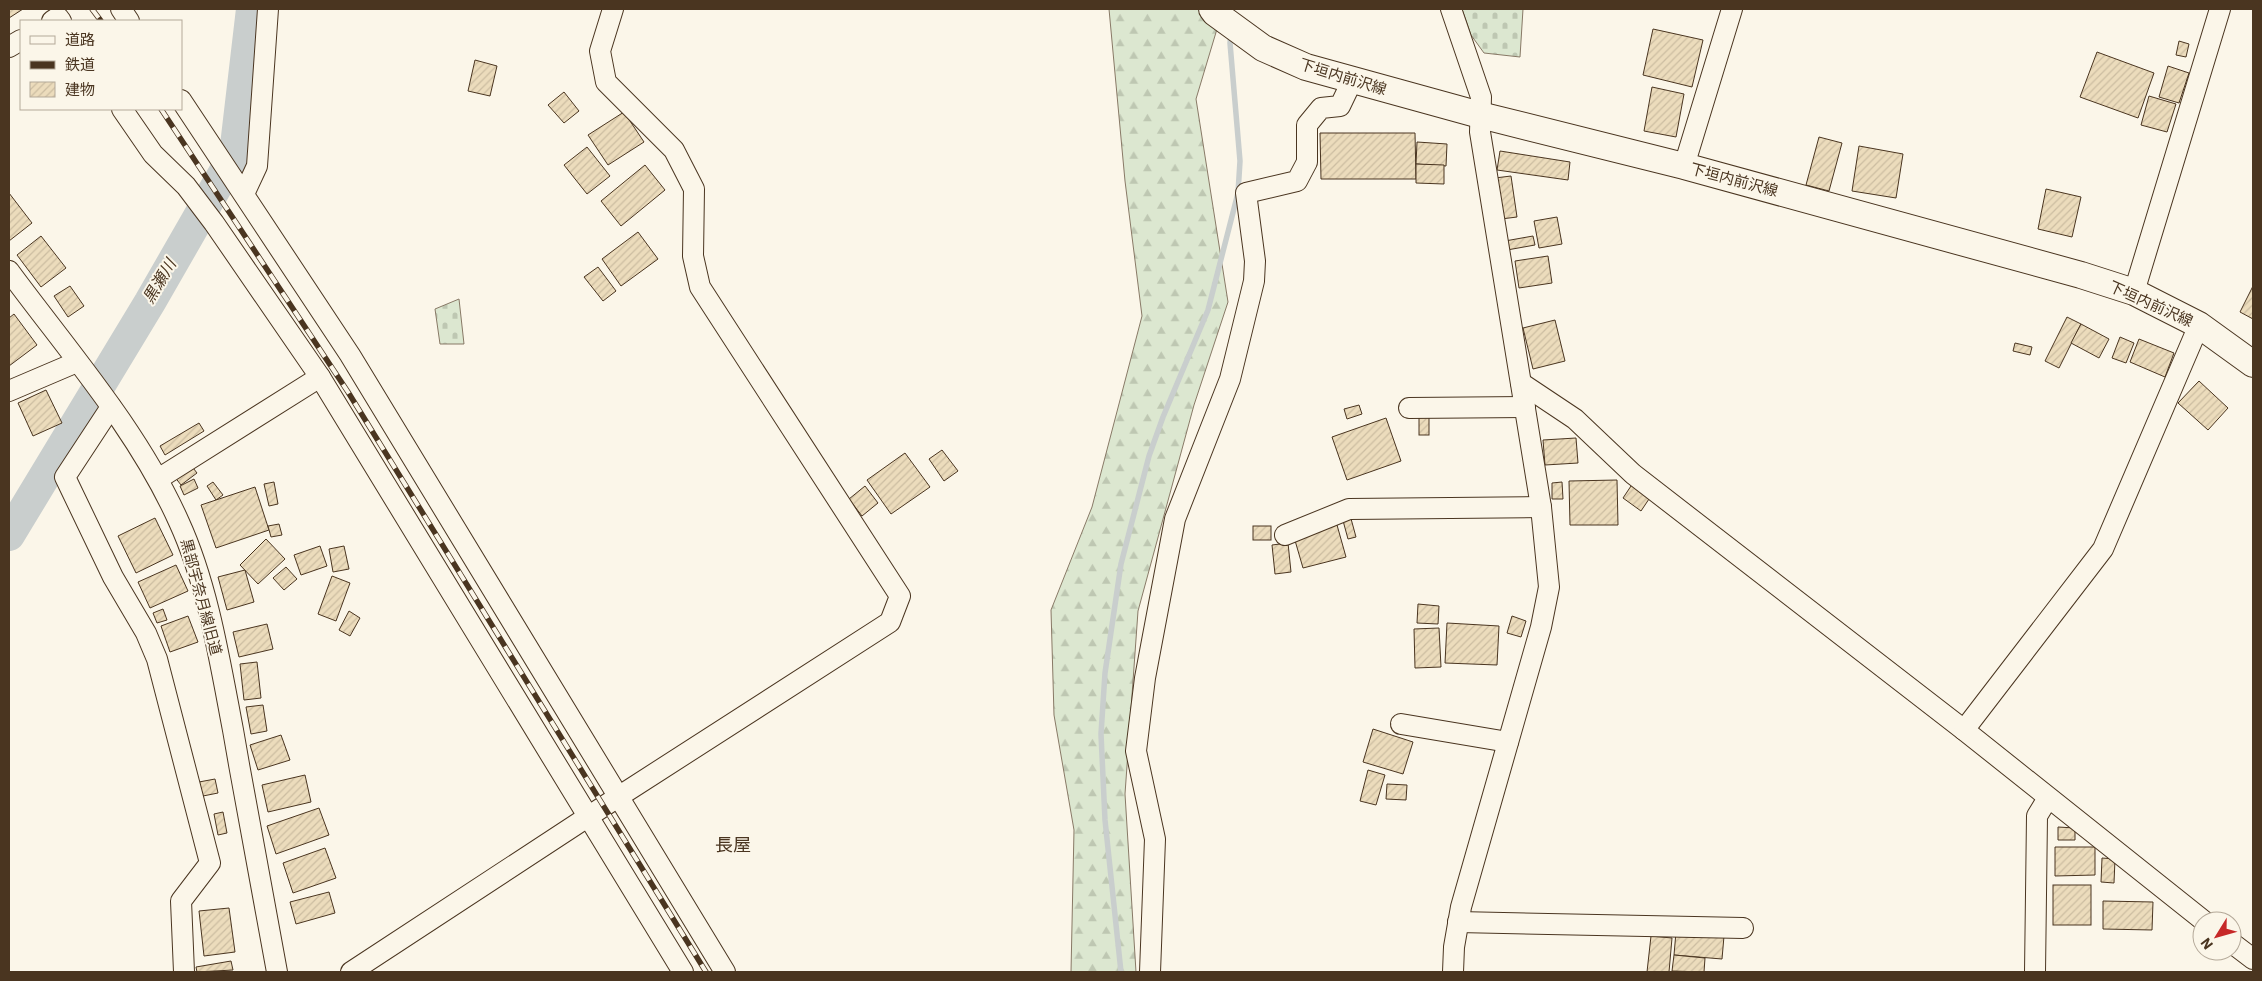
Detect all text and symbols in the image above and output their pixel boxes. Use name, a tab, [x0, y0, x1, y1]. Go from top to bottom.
legend	[20, 20, 182, 110]
text: 道路	[65, 30, 95, 49]
street label: 下垣内前沢線	[1297, 54, 1389, 99]
text: 鉄道	[65, 55, 95, 74]
text: 建物	[65, 80, 95, 99]
street label: 下垣内前沢線	[1688, 159, 1780, 200]
water label: 黒瀬川	[138, 254, 181, 307]
street label: 下垣内前沢線	[2106, 277, 2196, 331]
street label: 黒部宇奈月線旧道	[177, 536, 226, 657]
district label: 長屋	[715, 833, 751, 856]
north arrow	[2192, 911, 2242, 961]
text: N	[2196, 934, 2217, 953]

